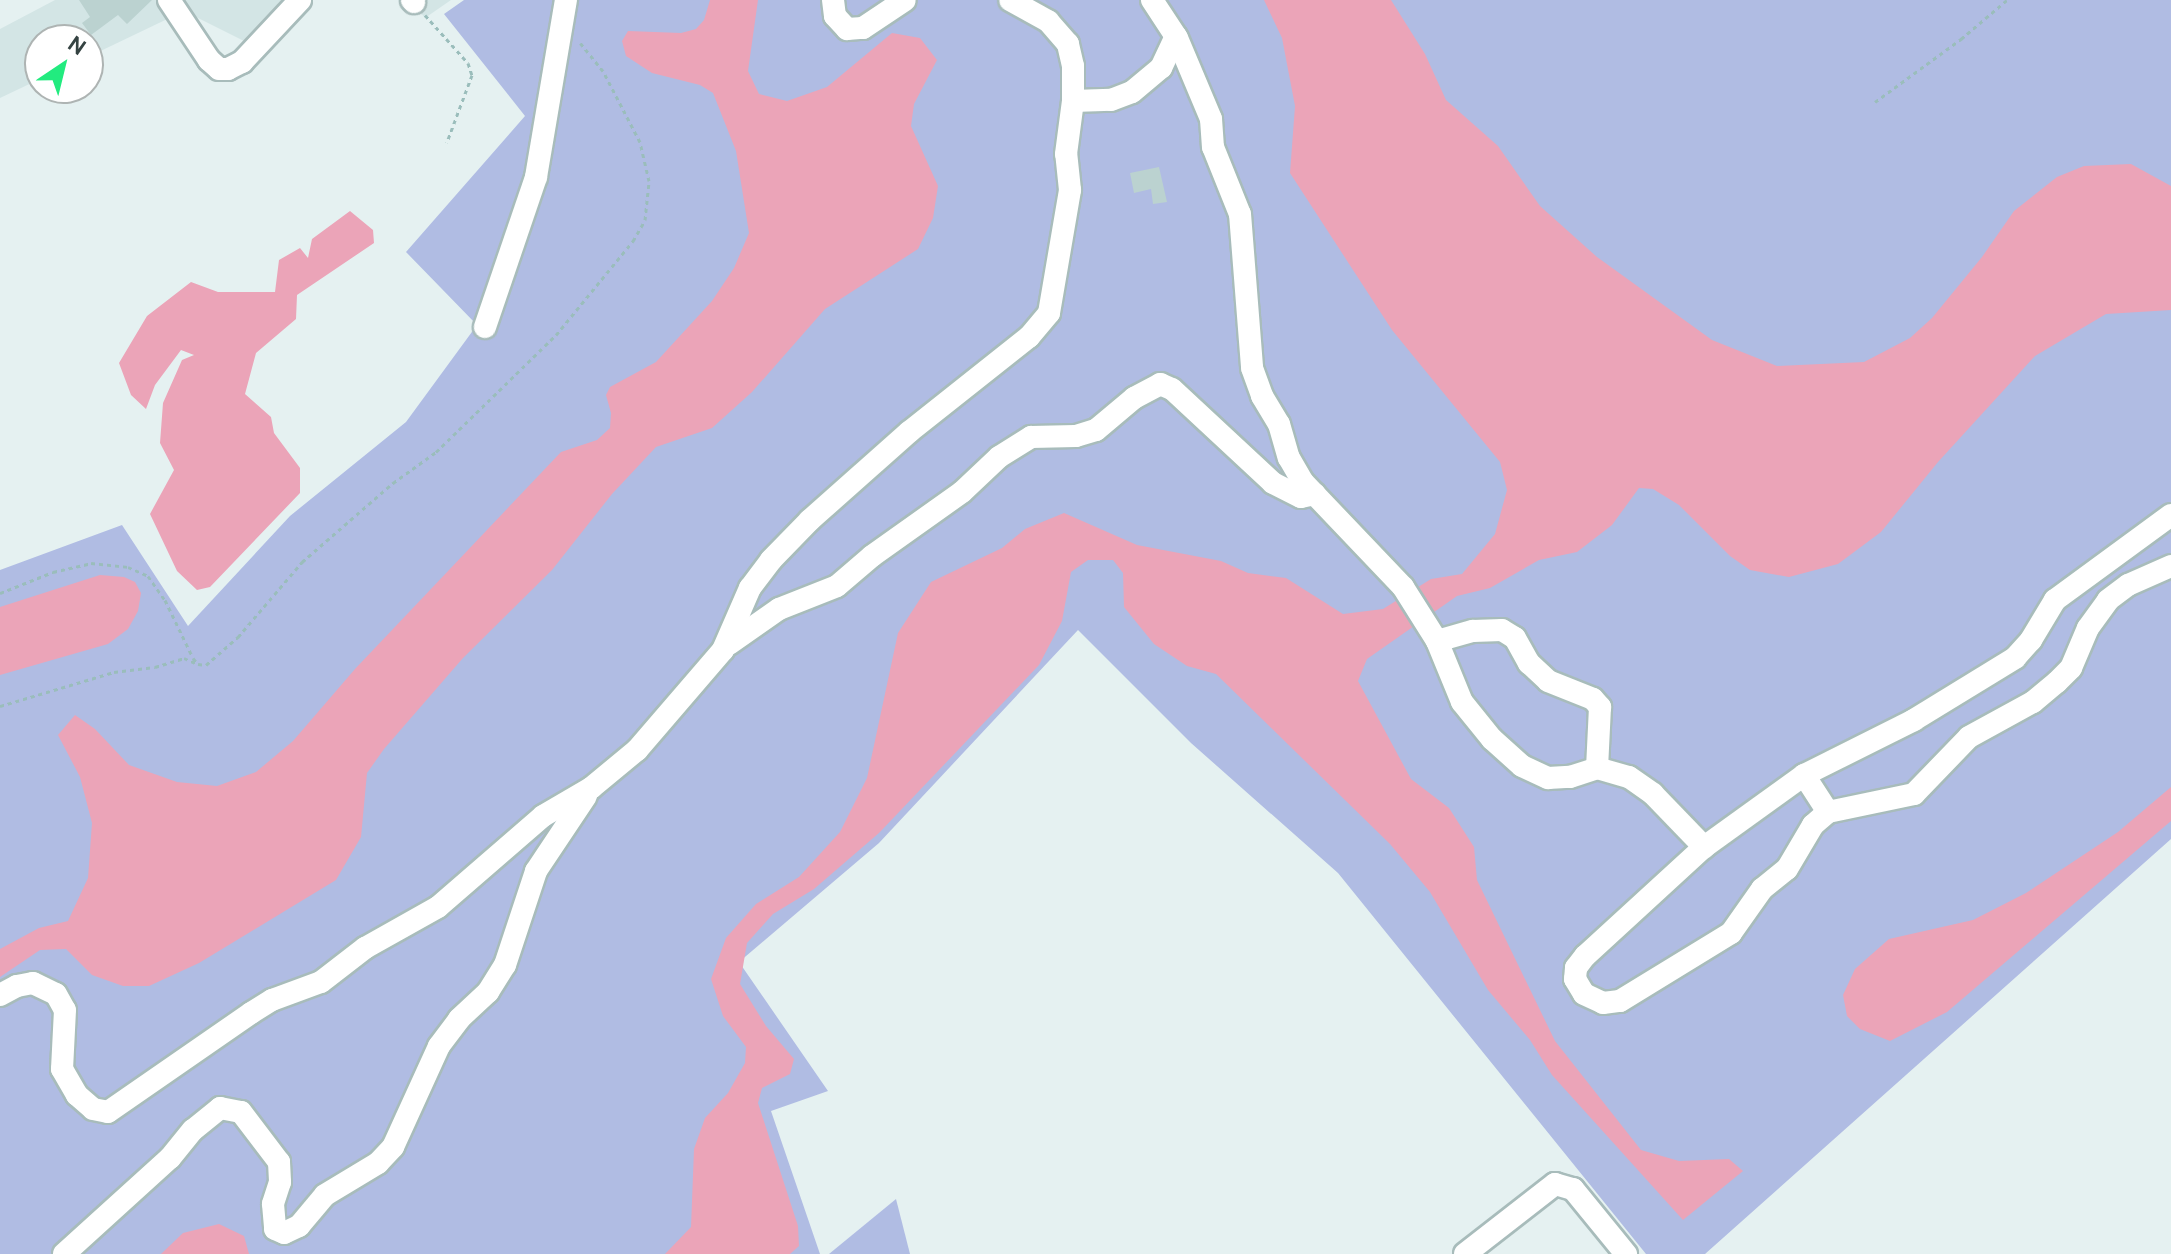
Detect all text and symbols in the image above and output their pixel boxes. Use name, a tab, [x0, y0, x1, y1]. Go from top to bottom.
north arrow	[24, 24, 104, 104]
text: N	[63, 30, 91, 61]

